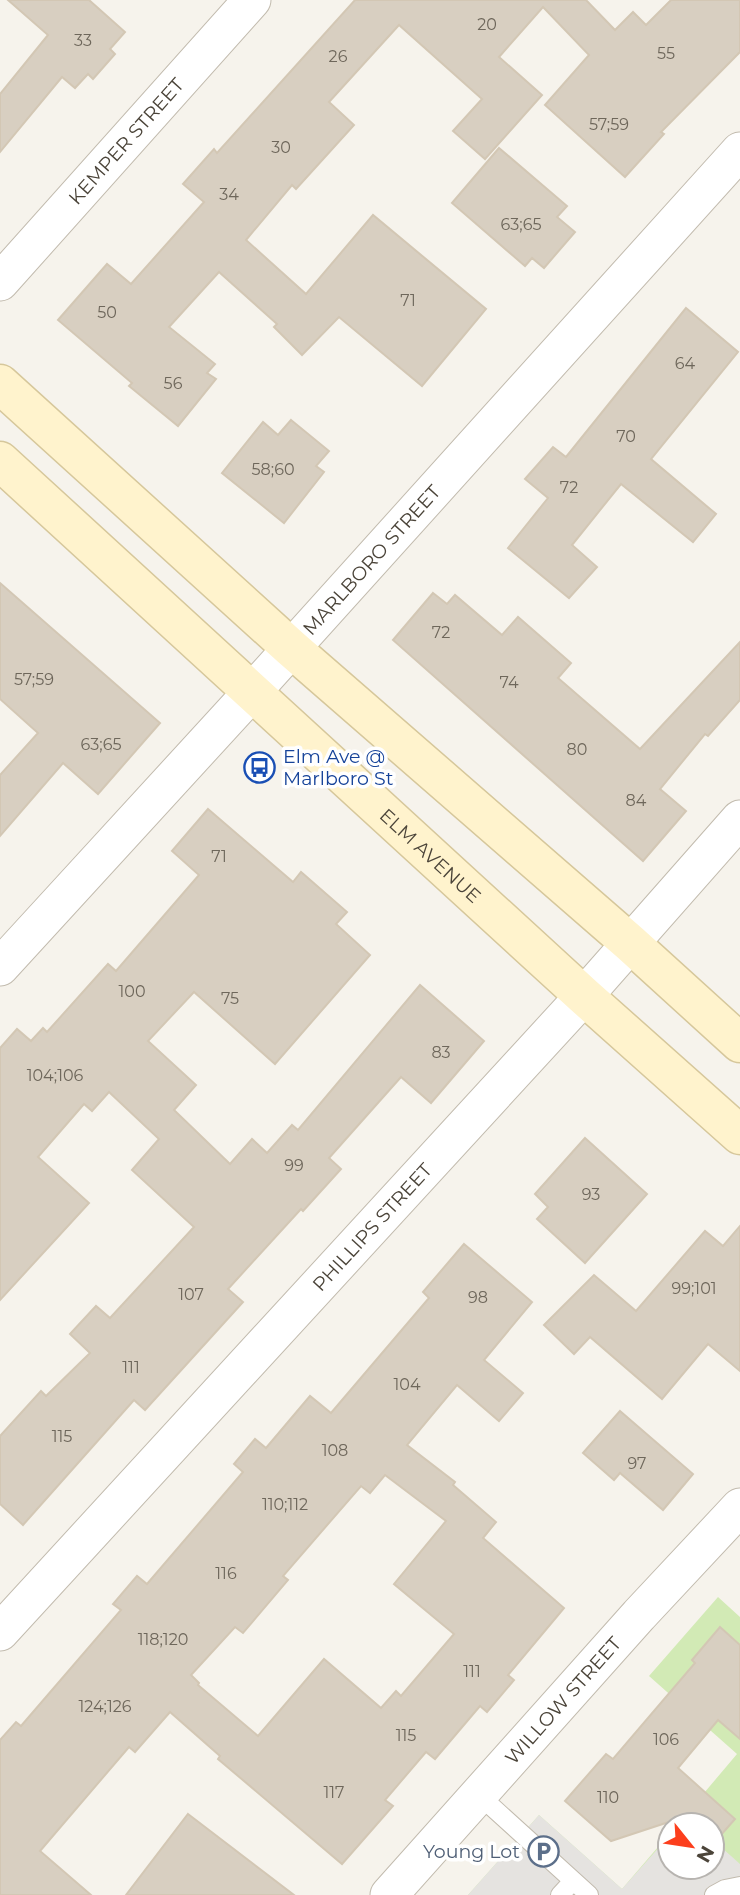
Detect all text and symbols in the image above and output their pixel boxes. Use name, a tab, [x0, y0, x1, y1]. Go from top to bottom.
house number: 20	[477, 15, 497, 34]
house number: 33	[74, 31, 92, 50]
house number: 55	[657, 44, 675, 63]
house number: 26	[329, 47, 348, 66]
street label: KEMPER STREET	[63, 73, 188, 209]
house number: 57;59	[589, 115, 629, 134]
house number: 30	[271, 138, 291, 157]
house number: 34	[219, 185, 239, 204]
house number: 63;65	[501, 215, 541, 234]
house number: 71	[400, 291, 416, 310]
house number: 50	[97, 303, 117, 322]
house number: 64	[675, 354, 696, 373]
house number: 56	[164, 374, 183, 393]
house number: 70	[616, 427, 636, 446]
house number: 58;60	[252, 460, 295, 479]
house number: 72	[560, 478, 578, 497]
street label: MARLBORO STREET	[298, 480, 445, 640]
house number: 72	[432, 623, 450, 642]
house number: 57;59	[14, 670, 54, 689]
house number: 74	[500, 673, 519, 692]
house number: 63;65	[81, 735, 121, 754]
house number: 80	[567, 740, 587, 759]
place label: Elm Ave @ Marlboro St	[283, 745, 394, 790]
bus stop icon: Elm Ave @ Marlboro St	[243, 750, 277, 784]
house number: 84	[626, 791, 647, 810]
street label: ELM AVENUE	[375, 803, 486, 908]
house number: 71	[211, 847, 227, 866]
house number: 100	[119, 982, 145, 1001]
house number: 75	[221, 989, 239, 1008]
house number: 83	[431, 1043, 451, 1062]
house number: 104;106	[27, 1066, 84, 1085]
house number: 99	[284, 1156, 304, 1175]
street label: PHILLIPS STREET	[308, 1158, 437, 1296]
house number: 93	[582, 1185, 600, 1204]
house number: 99;101	[671, 1279, 717, 1298]
house number: 107	[178, 1285, 204, 1304]
house number: 98	[468, 1288, 488, 1307]
house number: 111	[122, 1358, 140, 1377]
house number: 104	[394, 1375, 421, 1394]
house number: 115	[52, 1427, 72, 1446]
house number: 108	[322, 1441, 348, 1460]
house number: 97	[627, 1454, 647, 1473]
house number: 110;112	[262, 1495, 308, 1514]
house number: 116	[215, 1564, 237, 1583]
house number: 118;120	[138, 1630, 188, 1649]
street label: WILLOW STREET	[500, 1632, 626, 1769]
house number: 111	[463, 1662, 481, 1681]
house number: 124;126	[78, 1697, 132, 1716]
house number: 115	[396, 1726, 416, 1745]
house number: 106	[653, 1730, 679, 1749]
house number: 117	[324, 1783, 344, 1802]
house number: 110	[597, 1788, 619, 1807]
north arrow	[656, 1811, 726, 1881]
parking icon: Young Lot	[526, 1834, 560, 1868]
place label: Young Lot	[423, 1840, 520, 1863]
text: N	[691, 1842, 719, 1867]

